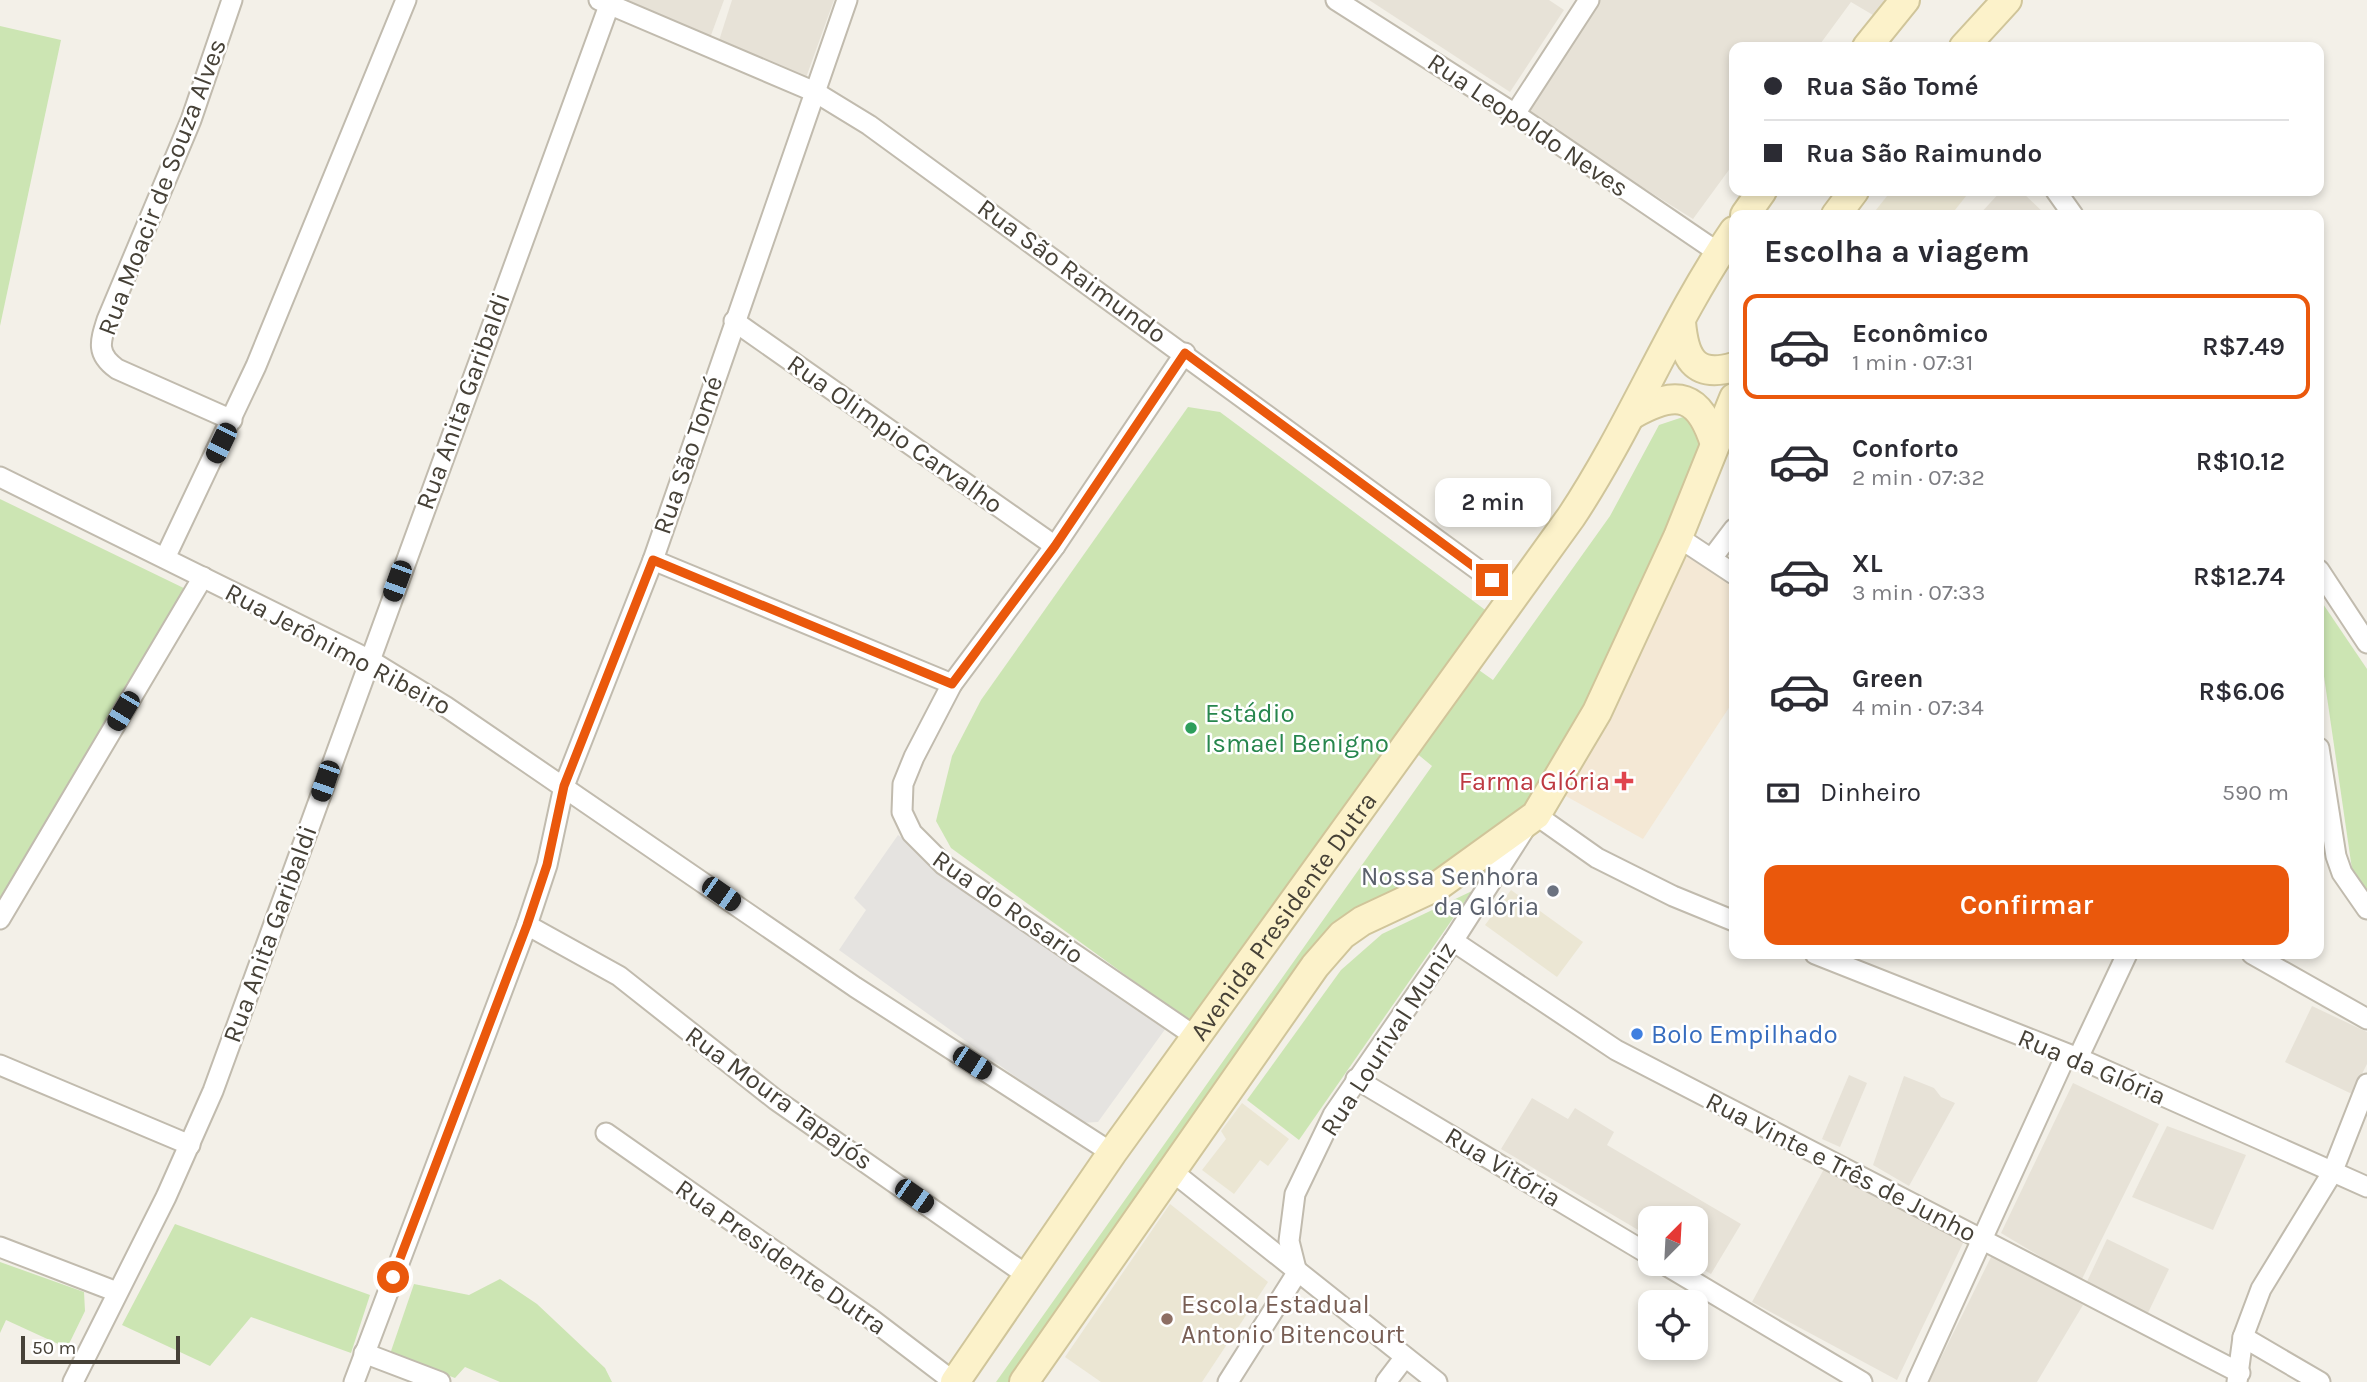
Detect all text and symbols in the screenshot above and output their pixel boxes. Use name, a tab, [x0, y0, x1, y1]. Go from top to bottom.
street label: Rua Moacir de Souza Alves	[91, 34, 233, 340]
street label: Rua Leopoldo Neves	[1422, 46, 1634, 204]
text: Rua São Tomé	[1806, 71, 1979, 102]
text: Rua São Raimundo	[1806, 138, 2042, 169]
street label: Rua São Raimundo	[971, 192, 1173, 350]
text: Escolha a viagem	[1764, 233, 2030, 270]
street label: Rua Anita Garibaldi	[409, 288, 517, 514]
icon: car	[1768, 315, 1831, 378]
text: Econômico	[1852, 318, 1988, 349]
text: R$7.49	[2202, 331, 2285, 362]
street label: Rua Olimpio Carvalho	[781, 348, 1009, 520]
text: 1 min · 07:31	[1852, 349, 1973, 376]
street label: Rua São Tomé	[646, 372, 730, 538]
car	[203, 420, 240, 466]
icon: car	[1768, 430, 1831, 493]
text: Conforto	[1852, 433, 1959, 464]
text: R$10.12	[2196, 446, 2285, 477]
text: 2 min · 07:32	[1852, 464, 1985, 491]
callout: 2 min	[1434, 478, 1550, 528]
text: 2 min	[1462, 489, 1524, 516]
icon: car	[1768, 545, 1831, 608]
text: XL	[1852, 548, 1883, 579]
car	[380, 558, 415, 604]
text: R$12.74	[2193, 561, 2285, 592]
route end	[1476, 564, 1508, 596]
street label: Rua Jerônimo Ribeiro	[220, 576, 456, 722]
text: 3 min · 07:33	[1852, 579, 1985, 606]
icon: car	[1768, 660, 1831, 723]
text: Green	[1852, 663, 1924, 694]
text: R$6.06	[2198, 676, 2285, 707]
car	[104, 688, 143, 734]
text: 4 min · 07:34	[1852, 694, 1984, 721]
place label: Estádio Ismael Benigno	[1205, 698, 1389, 759]
marker: Estádio Ismael Benigno	[1183, 720, 1199, 736]
car	[309, 758, 342, 804]
place label: Farma Glória	[1459, 766, 1610, 797]
marker: Farma Glória	[1616, 773, 1632, 789]
icon: cash	[1764, 774, 1802, 812]
text: Dinheiro	[1820, 777, 1921, 808]
text: 590 m	[2222, 779, 2289, 806]
street label: Avenida Presidente Dutra	[1183, 786, 1383, 1046]
street label: Rua Anita Garibaldi	[216, 821, 324, 1047]
street label: Rua do Rosario	[926, 843, 1090, 971]
place label: Nossa Senhora da Glória	[1361, 861, 1539, 922]
button: Confirmar	[1764, 865, 2289, 945]
car	[698, 873, 745, 915]
marker: Nossa Senhora da Glória	[1545, 883, 1561, 899]
street label: Rua Lourival Muniz	[1314, 936, 1462, 1142]
street label: Rua Moura Tapajós	[679, 1019, 879, 1177]
place label: Bolo Empilhado	[1651, 1019, 1838, 1050]
street label: Rua da Glória	[2013, 1022, 2171, 1112]
marker: Bolo Empilhado	[1629, 1026, 1645, 1042]
car	[949, 1043, 996, 1083]
street label: Rua Vinte e Três de Junho	[1701, 1085, 1981, 1249]
street label: Rua Vitória	[1439, 1120, 1567, 1214]
street label: Rua Presidente Dutra	[669, 1172, 893, 1342]
car	[891, 1175, 938, 1217]
north arrow	[1638, 1206, 1708, 1276]
map controls	[1638, 1206, 1708, 1360]
route start	[377, 1261, 409, 1293]
place label: Escola Estadual Antonio Bitencourt	[1181, 1289, 1405, 1350]
button: locate	[1638, 1290, 1708, 1360]
marker: Escola Estadual Antonio Bitencourt	[1159, 1311, 1175, 1327]
scale bar	[21, 1333, 180, 1365]
text: 50 m	[32, 1337, 76, 1359]

